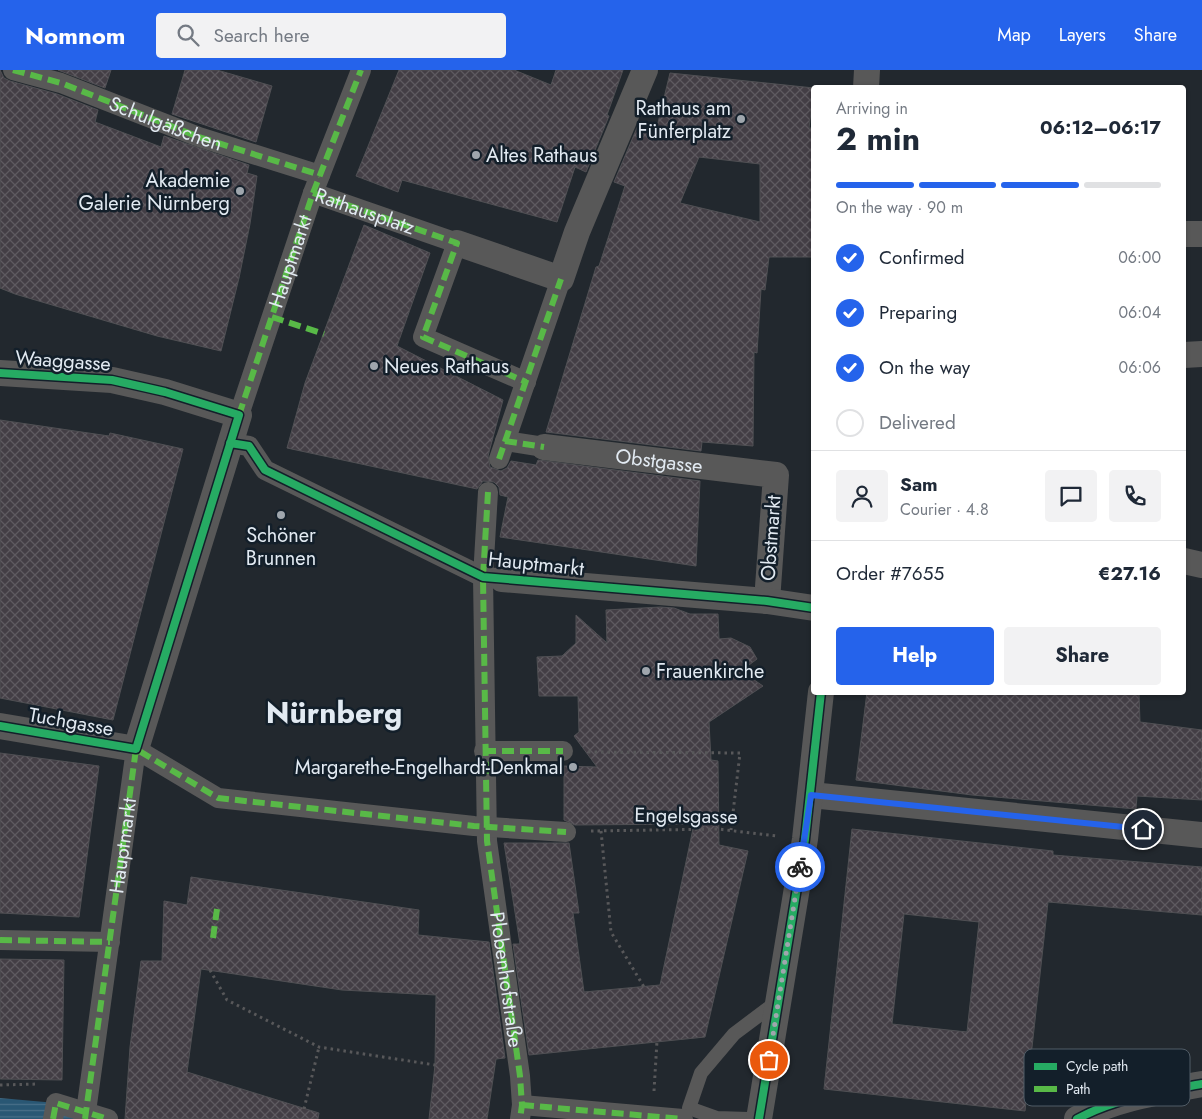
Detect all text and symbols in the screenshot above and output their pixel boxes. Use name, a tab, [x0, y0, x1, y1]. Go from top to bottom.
search box	[156, 13, 506, 58]
text: Nomnom	[25, 18, 126, 53]
icon: search	[174, 21, 202, 49]
text: Search here	[214, 22, 310, 49]
text: Map	[997, 22, 1031, 48]
text: Layers	[1059, 22, 1106, 48]
text: Share	[1134, 22, 1177, 48]
street label: Schulgäßchen	[105, 89, 226, 158]
place label: Rathaus am Fünferplatz	[635, 94, 731, 146]
text: Arriving in	[836, 97, 908, 120]
marker: Rathaus am Fünferplatz	[735, 113, 747, 125]
text: 06:12–06:17	[1040, 114, 1161, 141]
text: 2 min	[836, 116, 920, 162]
place label: Altes Rathaus	[486, 141, 597, 170]
marker: Altes Rathaus	[470, 149, 482, 161]
place label: Akademie Galerie Nürnberg	[79, 166, 230, 218]
street label: Rathausplatz	[311, 180, 419, 242]
marker: Akademie Galerie Nürnberg	[234, 185, 246, 197]
text: On the way · 90 m	[836, 196, 963, 219]
street label: Hauptmarkt	[261, 211, 319, 312]
icon: check	[836, 244, 864, 272]
text: Confirmed	[879, 244, 965, 271]
text: 06:00	[1118, 246, 1161, 269]
icon: check	[836, 299, 864, 327]
text: Preparing	[879, 299, 957, 326]
text: 06:04	[1118, 301, 1161, 324]
street label: Waaggasse	[14, 343, 112, 379]
place label: Neues Rathaus	[384, 352, 509, 381]
icon: check	[836, 354, 864, 382]
text: On the way	[879, 354, 970, 381]
text: 06:06	[1119, 356, 1161, 379]
marker: Neues Rathaus	[368, 360, 380, 372]
text: Delivered	[879, 409, 956, 436]
street label: Obstgasse	[614, 441, 704, 481]
button: person	[836, 470, 888, 522]
button: chat	[1045, 470, 1097, 522]
button: phone	[1109, 470, 1161, 522]
text: Sam	[900, 471, 938, 498]
street label: Obstmarkt	[754, 494, 788, 582]
text: Courier · 4.8	[900, 498, 989, 521]
marker: Schöner Brunnen	[275, 509, 287, 521]
place label: Schöner Brunnen	[246, 521, 316, 573]
street label: Hauptmarkt	[487, 545, 586, 583]
text: Order #7655	[836, 560, 944, 587]
text: €27.16	[1098, 560, 1161, 587]
button: Help	[836, 627, 994, 685]
button: Share	[1004, 627, 1161, 685]
place label: Frauenkirche	[656, 657, 764, 686]
marker: Frauenkirche	[640, 665, 652, 677]
district label: Nürnberg	[266, 691, 402, 734]
street label: Tuchgasse	[26, 700, 116, 744]
place label: Margarethe-Engelhardt-Denkmal	[295, 753, 563, 782]
marker: Margarethe-Engelhardt-Denkmal	[567, 761, 579, 773]
street label: Hauptmarkt	[102, 796, 144, 895]
street label: Engelsgasse	[634, 801, 738, 831]
pin	[1122, 808, 1164, 850]
icon: home	[1129, 815, 1157, 843]
courier	[775, 842, 825, 892]
icon: bike	[786, 853, 814, 881]
street label: Plobenhofstraße	[483, 910, 530, 1049]
pin	[748, 1039, 790, 1081]
icon: bag	[755, 1046, 783, 1074]
legend	[1024, 1049, 1190, 1106]
text: Cycle path	[1066, 1056, 1128, 1076]
text: Path	[1066, 1079, 1091, 1099]

